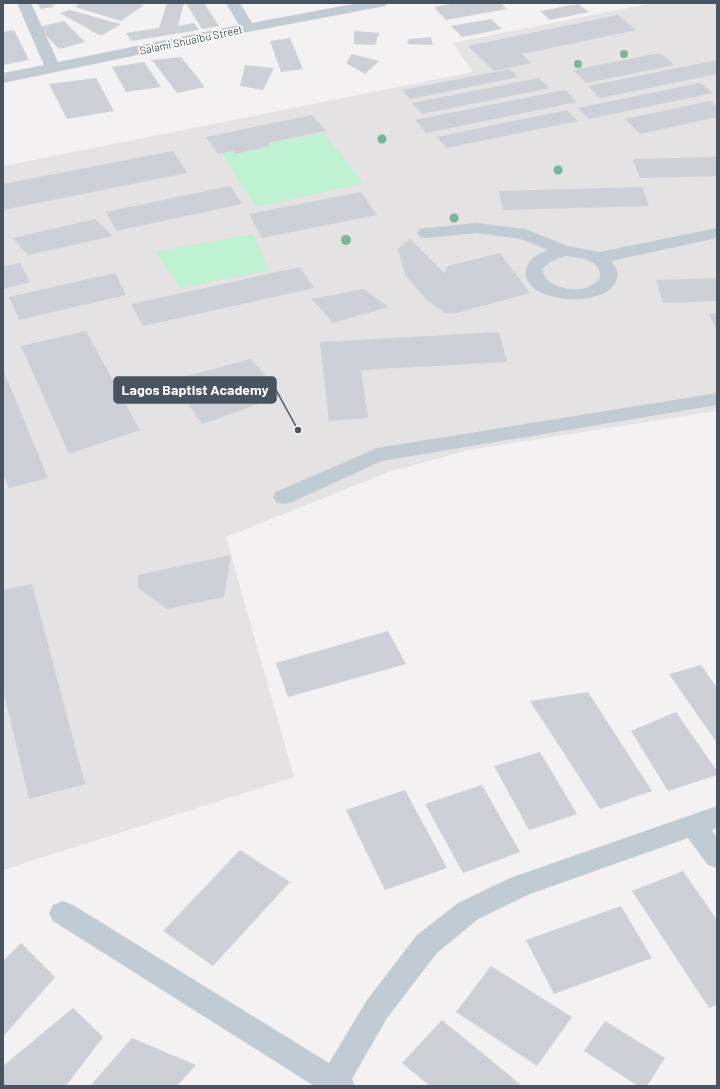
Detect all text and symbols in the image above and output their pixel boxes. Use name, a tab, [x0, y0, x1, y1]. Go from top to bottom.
street label: Salami Shuaibu Street	[138, 22, 244, 57]
callout: Lagos Baptist Academy	[114, 377, 276, 403]
text: Lagos Baptist Academy	[122, 381, 268, 398]

